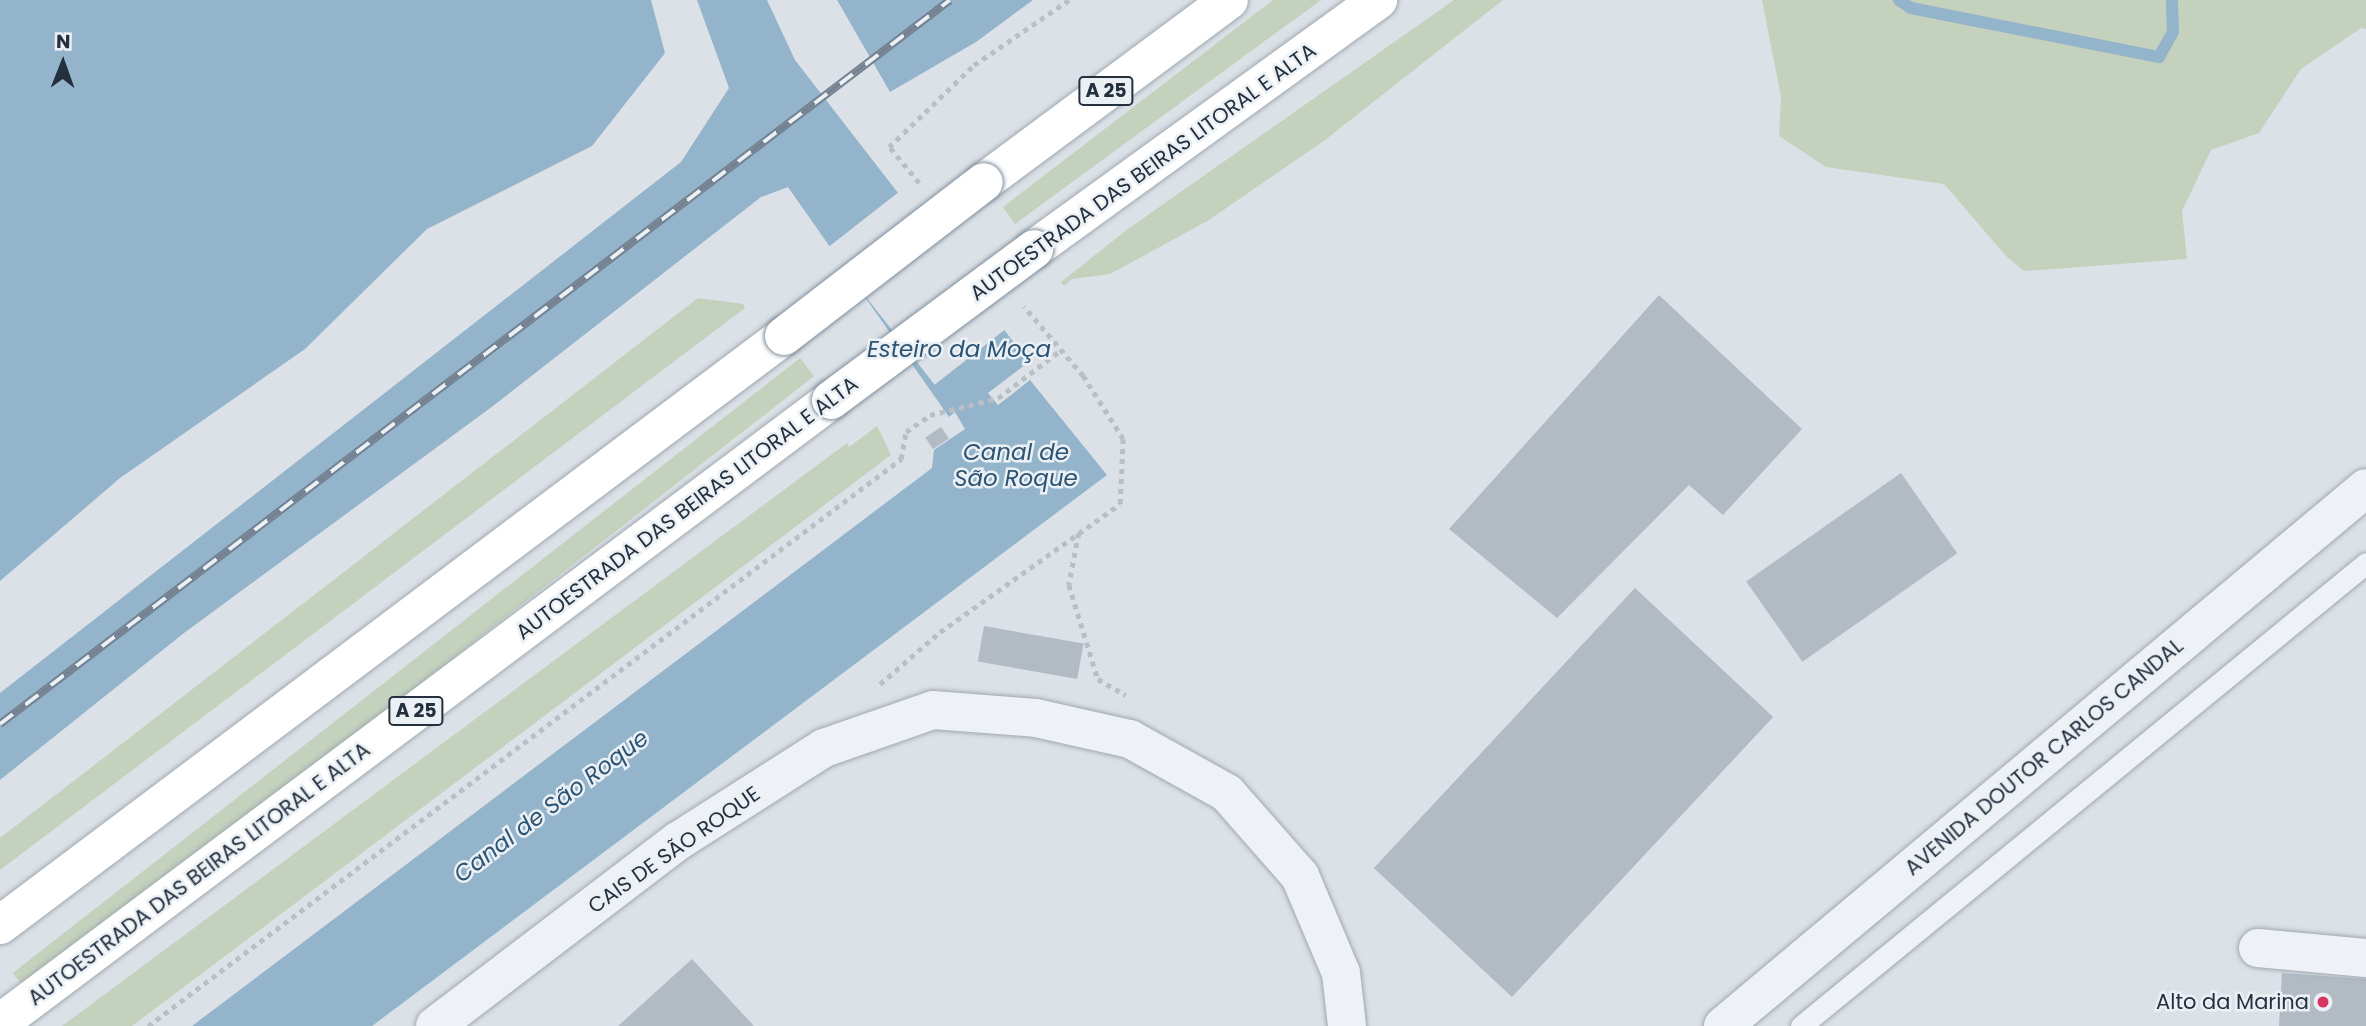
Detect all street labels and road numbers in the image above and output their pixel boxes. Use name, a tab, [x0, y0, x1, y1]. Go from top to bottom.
street label: AUTOESTRADA DAS BEIRAS LITORAL E ALTA	[965, 38, 1321, 306]
road number: A 25	[1078, 76, 1134, 106]
street label: AUTOESTRADA DAS BEIRAS LITORAL E ALTA	[511, 371, 863, 645]
street label: AVENIDA DOUTOR CARLOS CANDAL	[1900, 633, 2188, 881]
road number: A 25	[388, 696, 444, 726]
street label: AUTOESTRADA DAS BEIRAS LITORAL E ALTA	[23, 737, 375, 1011]
street label: CAIS DE SÃO ROQUE	[583, 781, 765, 919]

